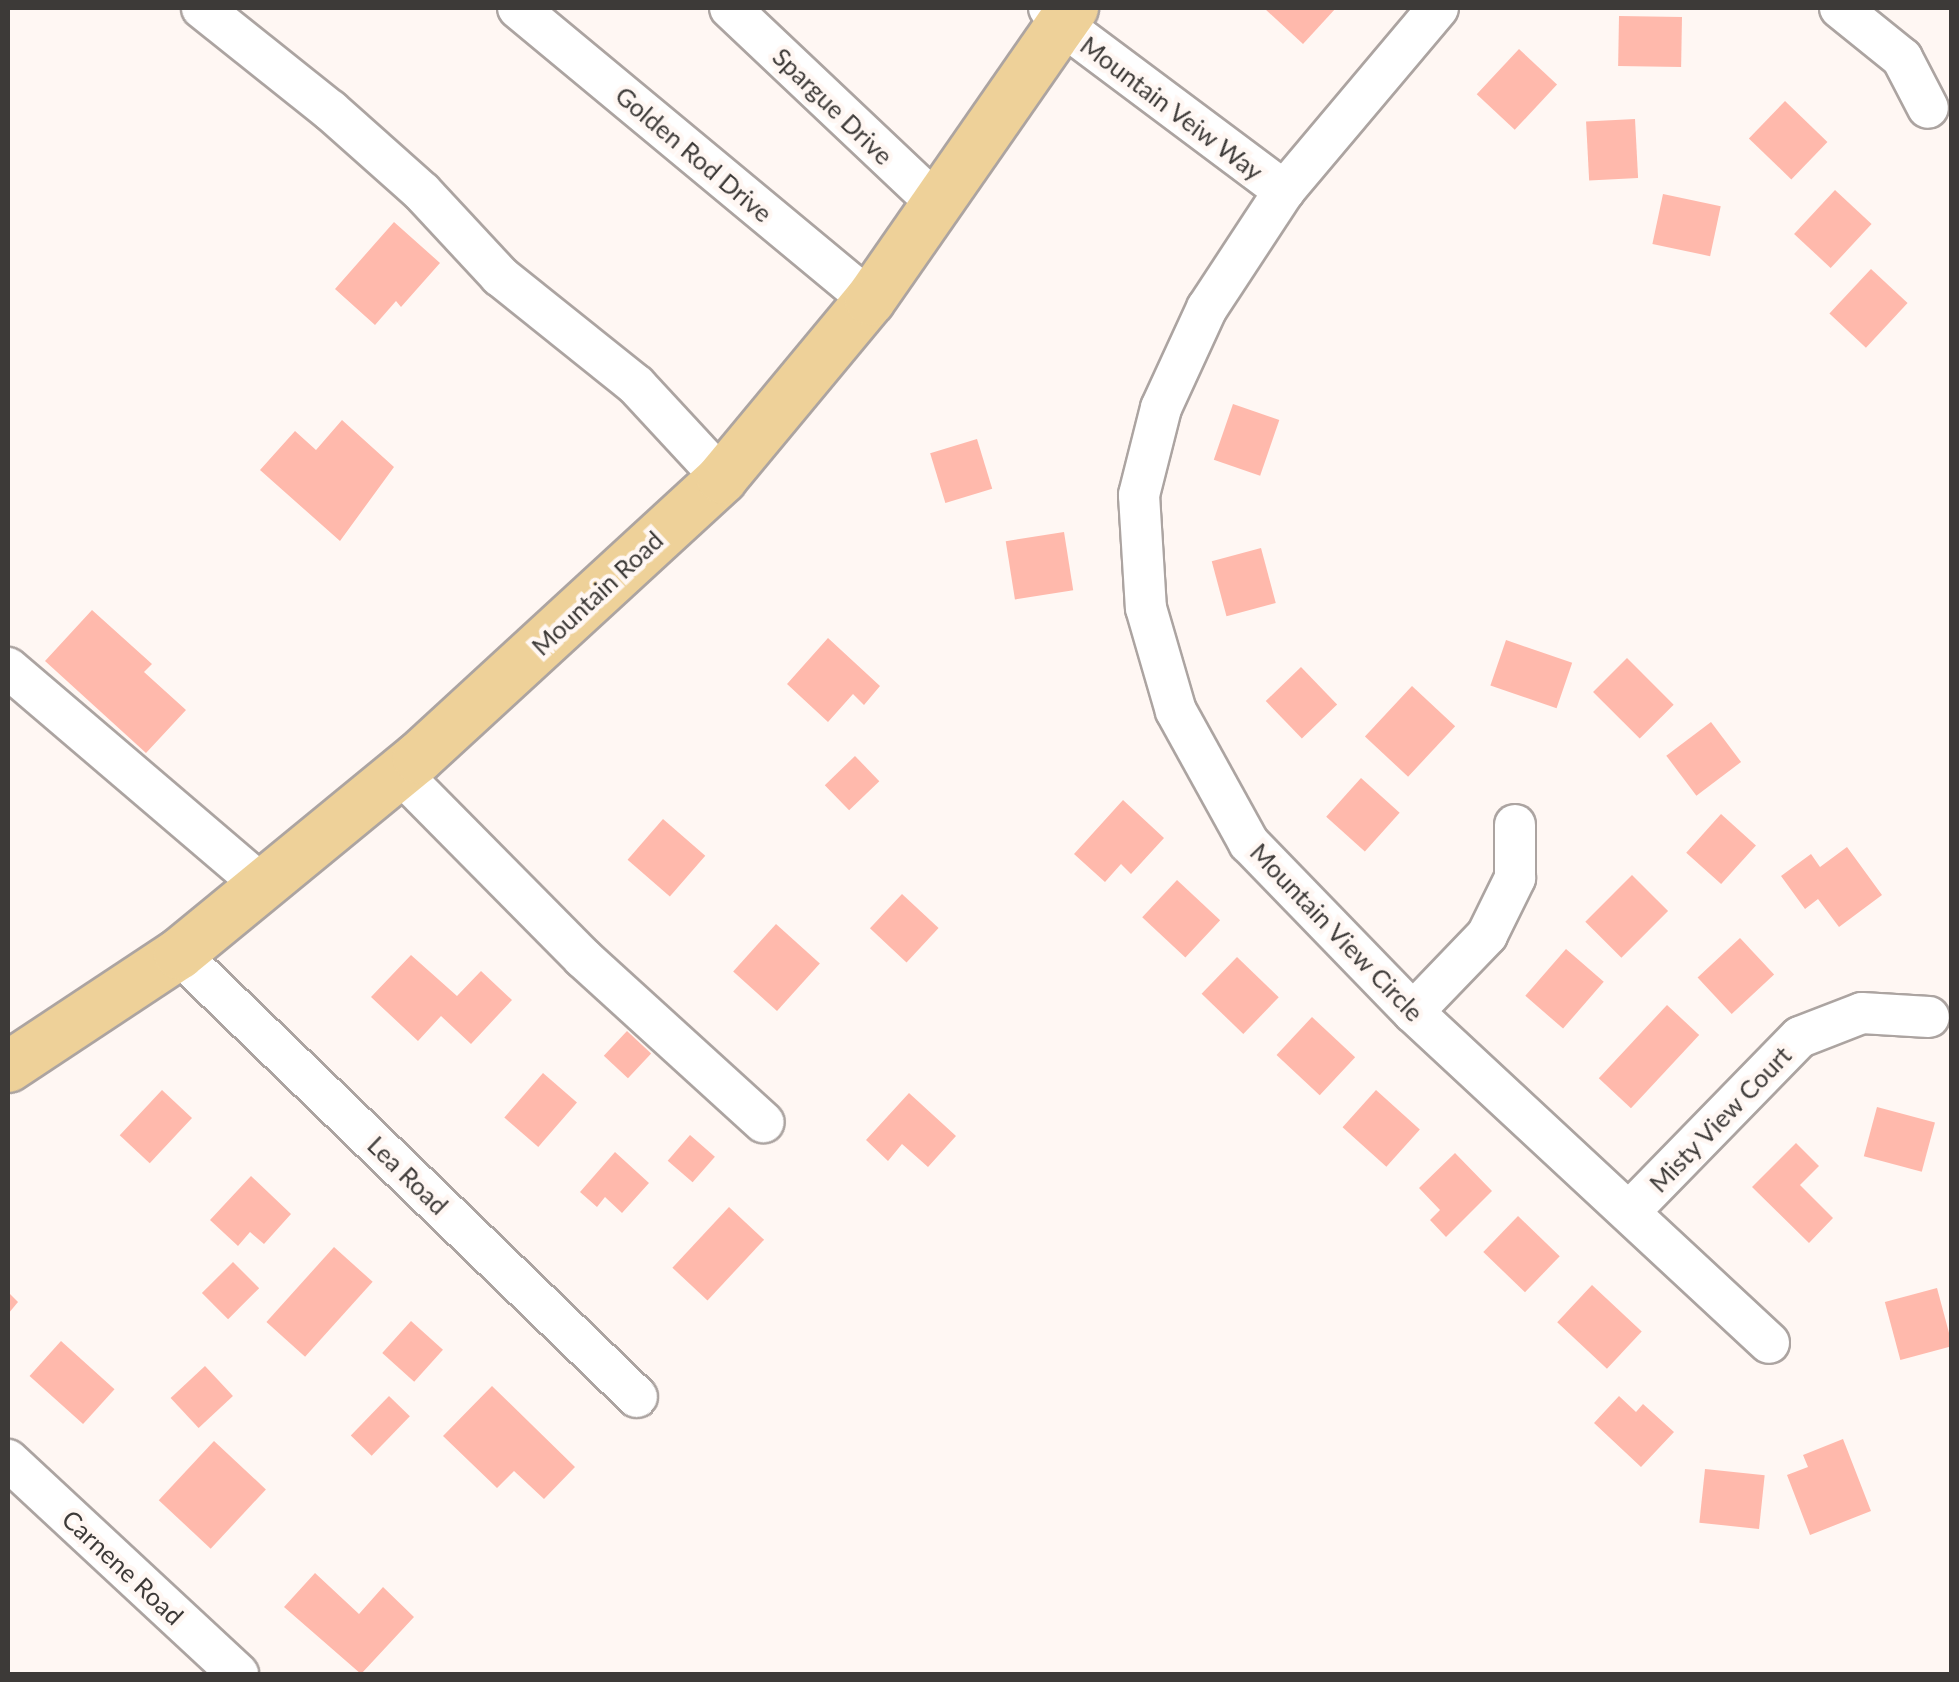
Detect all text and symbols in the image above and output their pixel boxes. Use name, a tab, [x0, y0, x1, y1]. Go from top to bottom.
street label: Mountain Veiw Way	[1074, 29, 1270, 187]
street label: Spargue Drive	[767, 41, 899, 171]
street label: Golden Rod Drive	[610, 80, 778, 228]
street label: Mountain Road	[525, 525, 669, 661]
street label: Mountain View Circle	[1244, 836, 1430, 1028]
street label: Misty View Court	[1642, 1039, 1798, 1199]
street label: Lea Road	[362, 1130, 454, 1220]
street label: Carnene Road	[56, 1503, 190, 1631]

